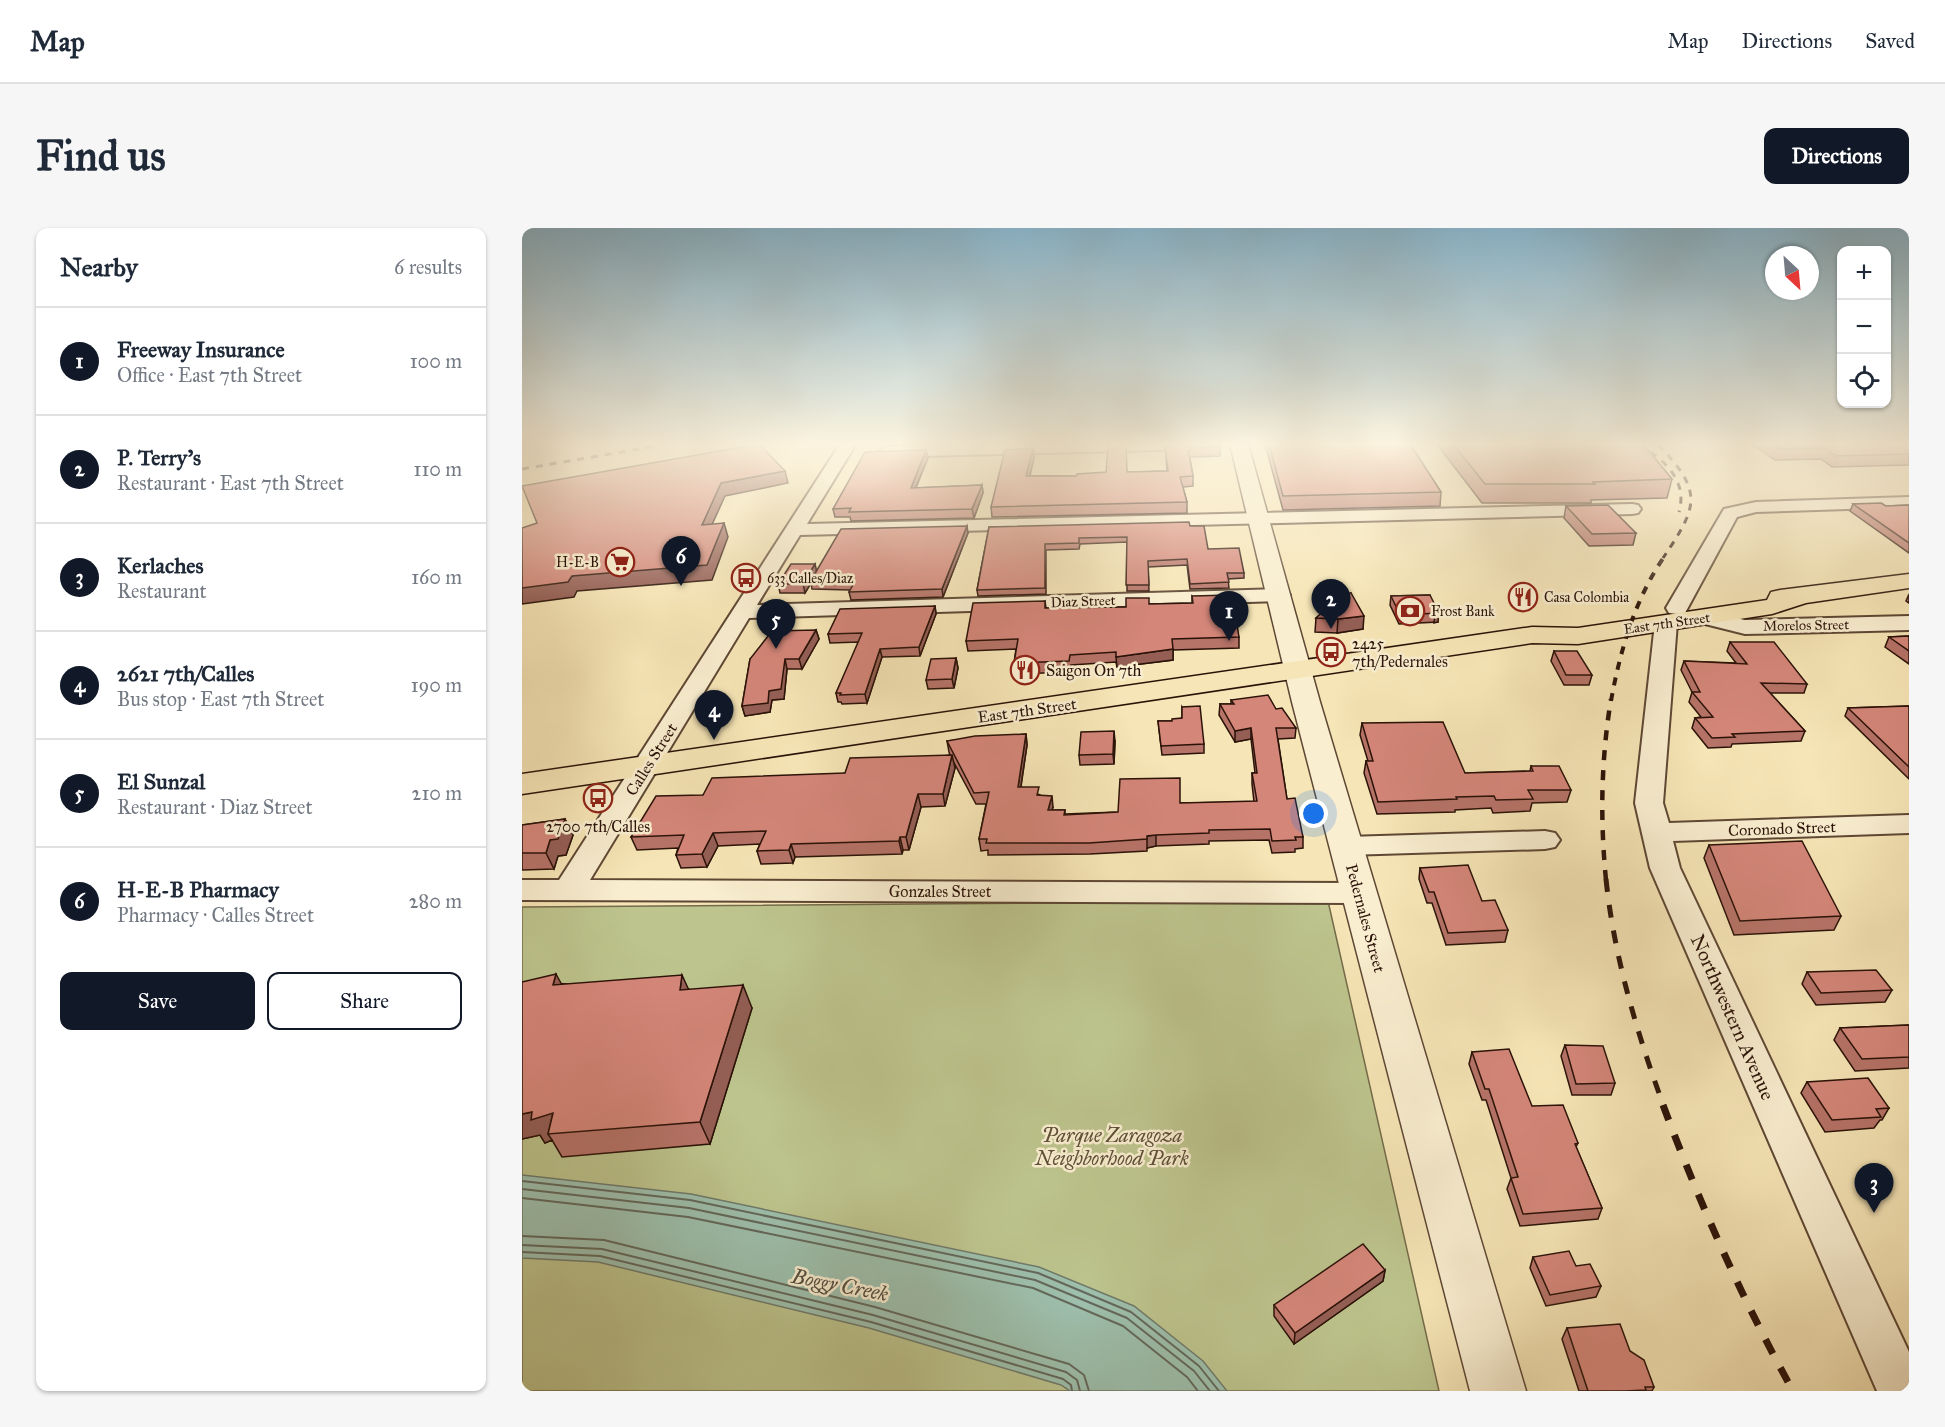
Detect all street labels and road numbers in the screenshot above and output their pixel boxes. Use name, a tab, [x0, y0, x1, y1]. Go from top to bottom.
street label: Diaz Street	[1050, 592, 1116, 611]
street label: East 7th Street	[1623, 609, 1711, 638]
street label: Morelos Street	[1763, 616, 1849, 635]
street label: East 7th Street	[977, 694, 1078, 727]
street label: Calles Street	[622, 719, 681, 799]
street label: Coronado Street	[1728, 817, 1837, 840]
street label: Pedernales Street	[1342, 862, 1389, 975]
street label: Gonzales Street	[889, 882, 992, 901]
street label: Northwestern Avenue	[1686, 930, 1780, 1104]

